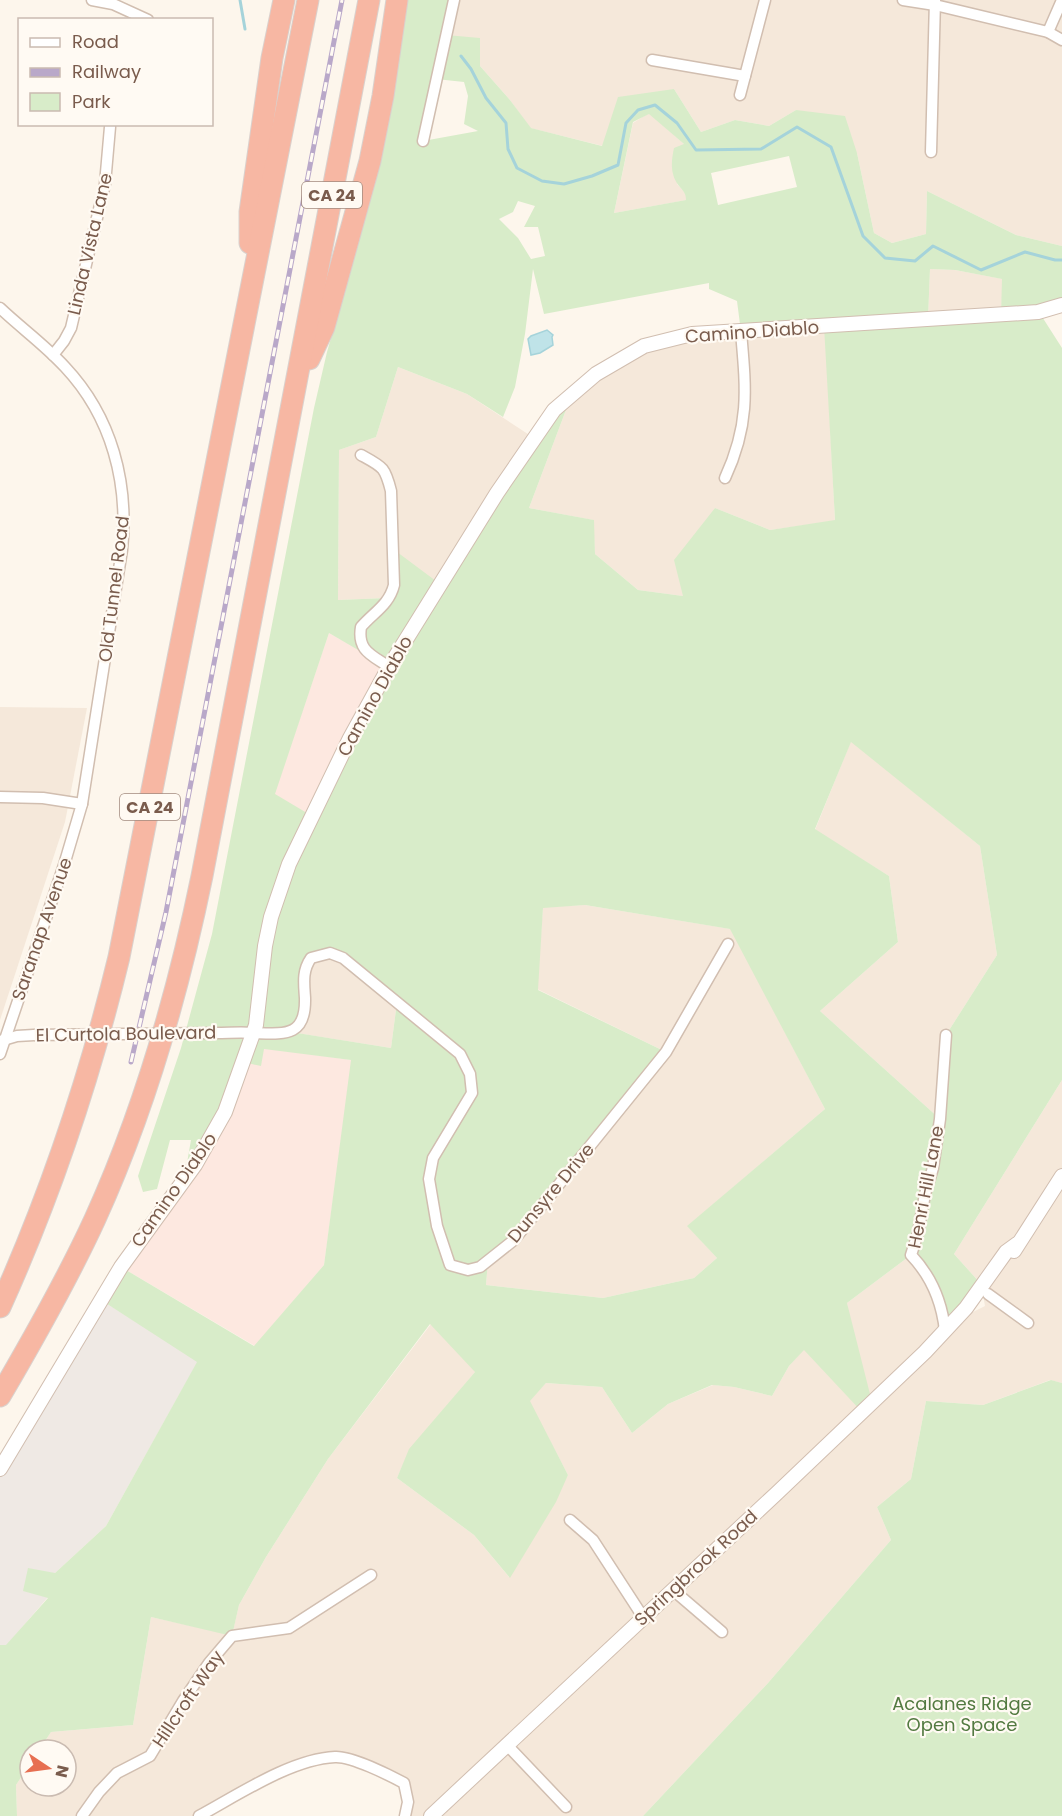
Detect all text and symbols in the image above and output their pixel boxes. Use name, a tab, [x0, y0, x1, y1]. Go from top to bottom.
legend	[18, 18, 213, 126]
text: Road	[72, 29, 119, 54]
text: Railway	[72, 59, 141, 84]
text: Park	[72, 89, 111, 114]
street label: Linda Vista Lane	[61, 170, 118, 317]
road number: CA 24	[302, 182, 362, 208]
street label: Camino Diablo	[684, 314, 820, 349]
street label: Old Tunnel Road	[92, 514, 135, 663]
street label: Camino Diablo	[331, 631, 418, 761]
road number: CA 24	[120, 794, 180, 820]
street label: Saranap Avenue	[5, 854, 78, 1004]
street label: El Curtola Boulevard	[35, 1019, 217, 1048]
street label: Henri Hill Lane	[901, 1124, 950, 1250]
street label: Camino Diablo	[125, 1128, 222, 1252]
street label: Dunsyre Drive	[501, 1137, 600, 1248]
street label: Springbrook Road	[628, 1504, 763, 1631]
street label: Hillcroft Way	[146, 1645, 229, 1752]
park label: Acalanes Ridge Open Space	[892, 1691, 1032, 1737]
north arrow	[18, 1738, 78, 1798]
text: N	[50, 1763, 75, 1780]

